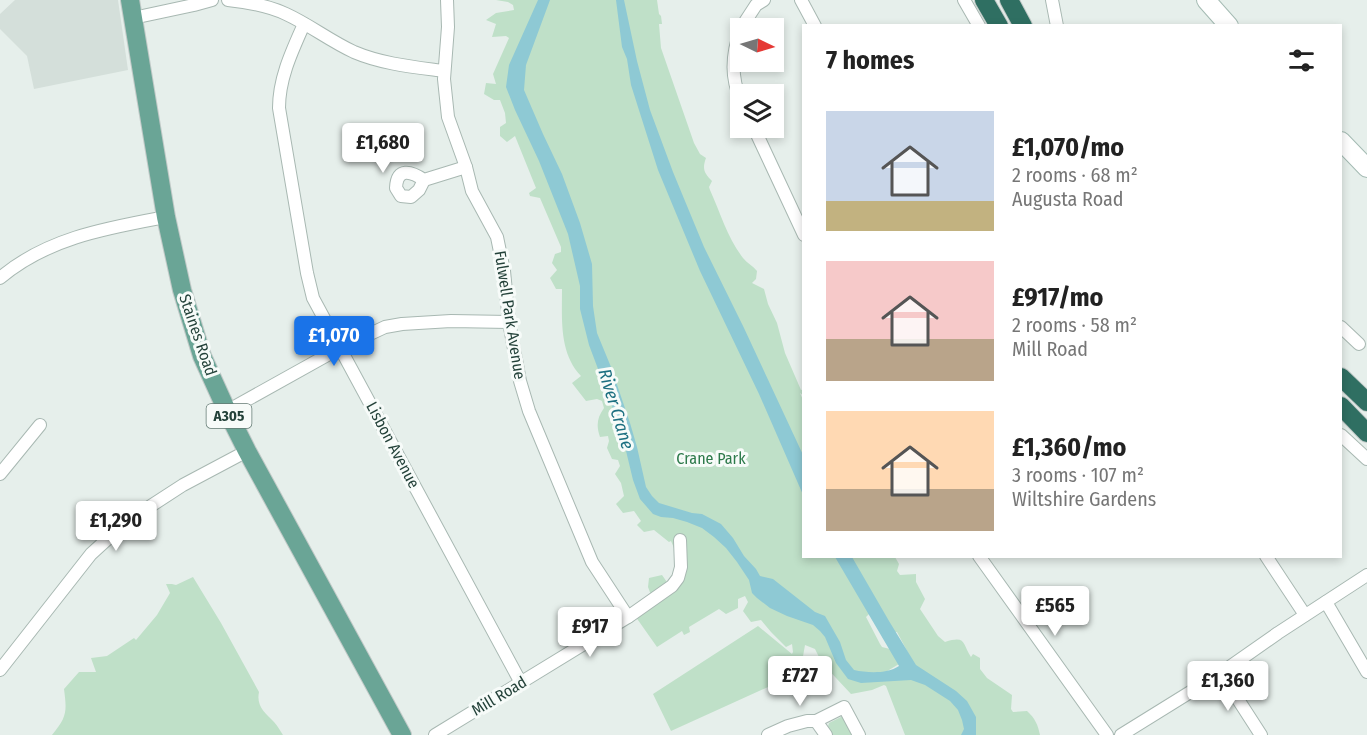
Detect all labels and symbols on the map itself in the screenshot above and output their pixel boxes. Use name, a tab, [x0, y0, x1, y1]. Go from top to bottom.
north arrow	[730, 18, 784, 72]
pin: £1,680	[334, 123, 432, 174]
street label: Fulwell Park Avenue	[490, 249, 530, 381]
street label: Staines Road	[175, 292, 221, 378]
pin: £1,070	[285, 316, 383, 367]
water label: River Crane	[593, 366, 639, 452]
street label: Lisbon Avenue	[362, 399, 424, 492]
road number: A305	[206, 404, 252, 428]
park label: Crane Park	[676, 449, 746, 468]
pin: £1,290	[67, 501, 165, 552]
pin: £565	[1019, 586, 1091, 637]
pin: £917	[554, 607, 626, 658]
pin: £727	[764, 656, 836, 707]
pin: £1,360	[1179, 661, 1277, 712]
street label: Mill Road	[468, 672, 530, 720]

